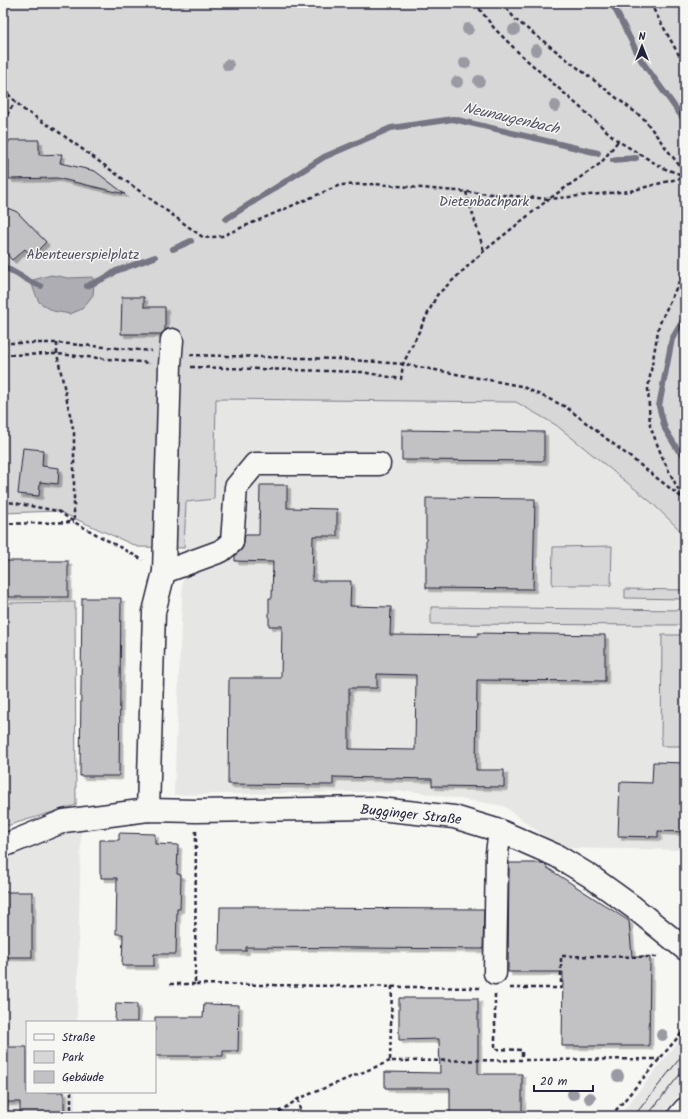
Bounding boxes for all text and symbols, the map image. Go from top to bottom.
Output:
north arrow [622,26,662,66]
text: N [639,28,646,46]
water label: Neunaugenbach [461,96,563,142]
park label: Dietenbachpark [439,191,529,213]
park label: Abenteuerspielplatz [27,244,140,266]
street label: Bugginger Straße [359,799,463,831]
legend [26,1021,156,1093]
text: Straße [62,1028,96,1047]
text: Park [62,1048,84,1067]
scale bar [534,1067,593,1093]
text: Gebäude [62,1068,104,1087]
text: 20 m [540,1072,568,1091]

